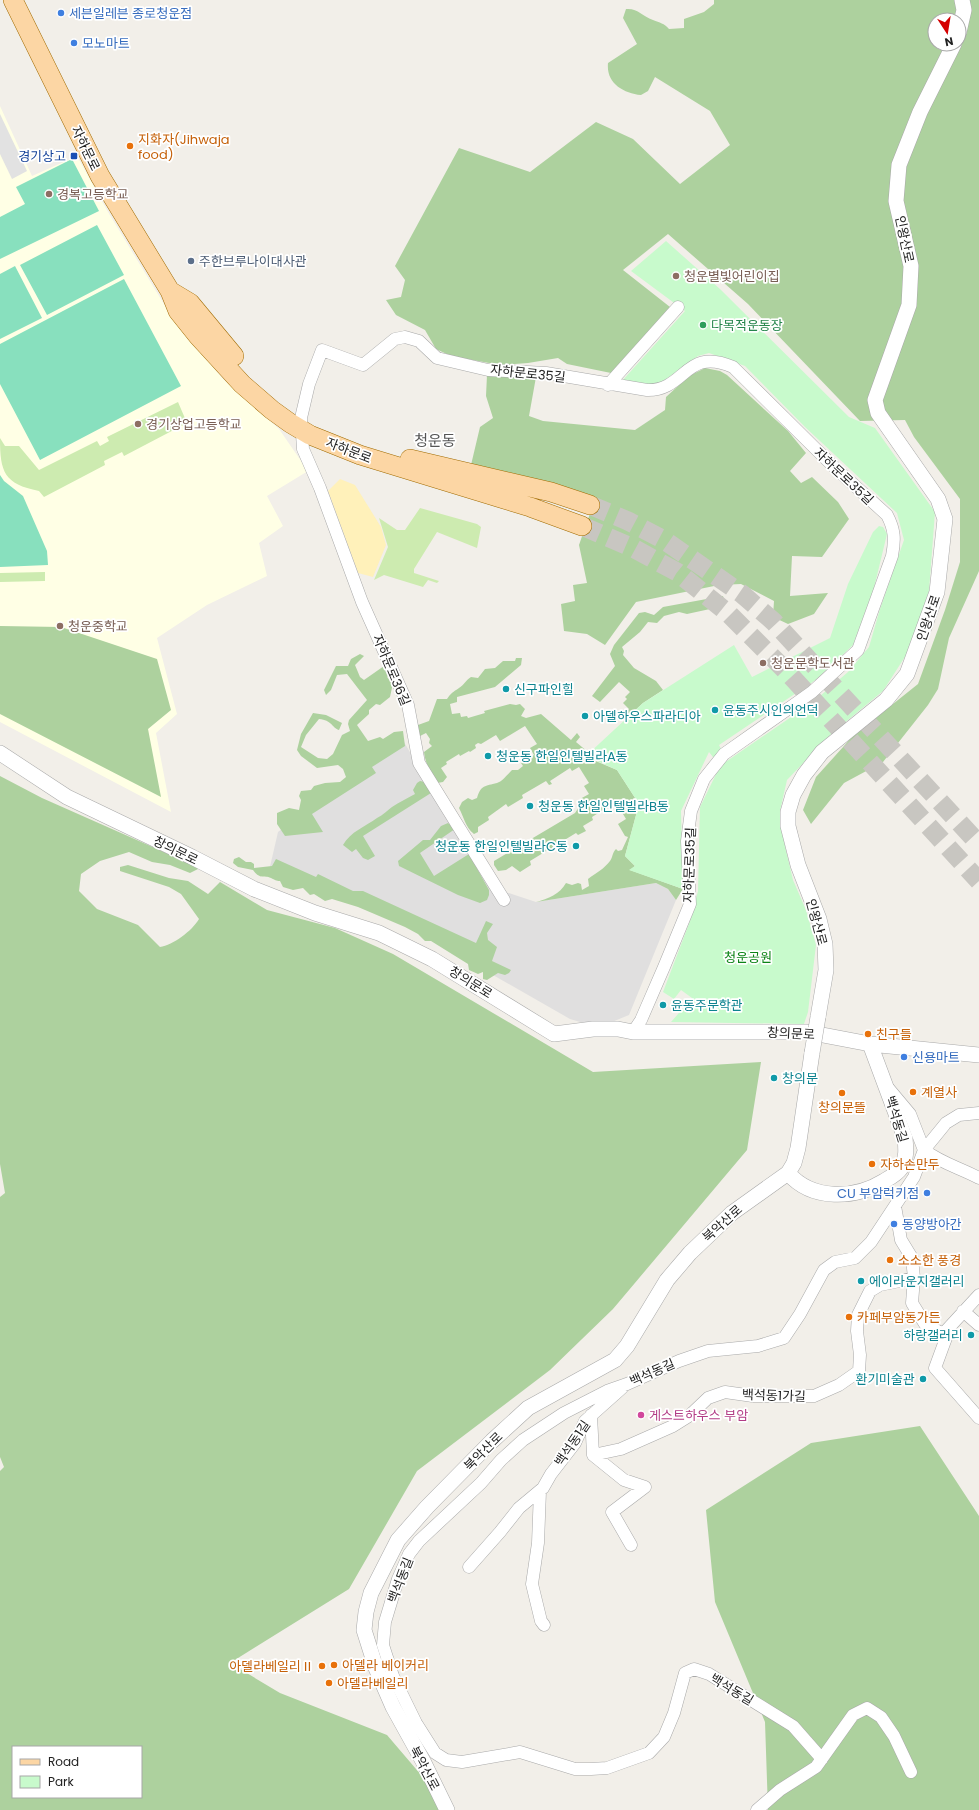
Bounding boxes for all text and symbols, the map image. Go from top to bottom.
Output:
place label: 세븐일레븐 종로청운점 [69,4,192,23]
marker: 세븐일레븐 종로청운점 [56,8,66,18]
north arrow [927,12,967,52]
text: N [943,33,955,50]
place label: 모노마트 [82,34,130,53]
marker: 모노마트 [69,38,79,48]
street label: 자하문로 [67,123,105,174]
place label: 지화자(Jihwaja food) [138,130,230,164]
marker: 지화자(Jihwaja food) [125,141,135,151]
place label: 경기상고 [18,147,66,166]
marker: 경기상고 [69,151,79,161]
place label: 경복고등학교 [57,185,129,204]
marker: 경복고등학교 [44,189,54,199]
street label: 인왕산로 [890,214,919,265]
place label: 주한브루나이대사관 [199,252,307,271]
marker: 주한브루나이대사관 [186,256,196,266]
place label: 청운별빛어린이집 [684,267,780,286]
marker: 청운별빛어린이집 [671,271,681,281]
place label: 다목적운동장 [711,316,783,335]
marker: 다목적운동장 [698,320,708,330]
street label: 자하문로35길 [489,360,567,387]
place label: 경기상업고등학교 [146,415,242,434]
marker: 경기상업고등학교 [133,419,143,429]
district label: 청운동 [414,430,456,451]
street label: 자하문로 [323,433,375,468]
street label: 자하문로35길 [810,444,878,509]
street label: 인왕산로 [912,592,945,644]
place label: 청운중학교 [68,617,128,636]
marker: 청운중학교 [55,621,65,631]
street label: 자하문로36길 [368,632,415,709]
place label: 청운문학도서관 [771,654,855,673]
marker: 청운문학도서관 [758,658,768,668]
place label: 신구파인힐 [514,680,574,699]
marker: 신구파인힐 [501,684,511,694]
place label: 윤동주시인의언덕 [723,701,819,720]
marker: 윤동주시인의언덕 [710,705,720,715]
place label: 아델하우스파라디아 [593,707,701,726]
marker: 아델하우스파라디아 [580,711,590,721]
place label: 청운동 한일인텔빌라A동 [496,747,628,766]
marker: 청운동 한일인텔빌라A동 [483,751,493,761]
place label: 청운동 한일인텔빌라B동 [538,797,669,816]
marker: 청운동 한일인텔빌라B동 [525,801,535,811]
street label: 자하문로35길 [679,827,700,903]
street label: 창의문로 [150,831,201,869]
place label: 청운동 한일인텔빌라C동 [435,837,568,856]
marker: 청운동 한일인텔빌라C동 [571,841,581,851]
street label: 인왕산로 [801,897,832,948]
park label: 청운공원 [724,948,772,967]
street label: 창의문로 [445,962,496,1003]
place label: 윤동주문학관 [671,996,743,1015]
marker: 윤동주문학관 [658,1000,668,1010]
street label: 창의문로 [767,1023,815,1044]
place label: 친구들 [876,1025,912,1044]
marker: 친구들 [863,1029,873,1039]
place label: 신용마트 [912,1048,960,1067]
marker: 신용마트 [899,1052,909,1062]
place label: 창의문 [782,1069,818,1088]
marker: 창의문 [769,1073,779,1083]
place label: 계열사 [921,1083,957,1102]
marker: 계열사 [908,1087,918,1097]
marker: 창의문뜰 [837,1088,847,1098]
street label: 백석동길 [880,1093,913,1145]
place label: 창의문뜰 [818,1098,866,1117]
place label: 자하손만두 [880,1155,940,1174]
marker: 자하손만두 [867,1159,877,1169]
place label: CU 부암럭키점 [837,1184,919,1203]
marker: CU 부암럭키점 [922,1188,932,1198]
street label: 북악산로 [698,1200,746,1246]
place label: 동양방아간 [902,1215,962,1234]
marker: 동양방아간 [889,1219,899,1229]
place label: 소소한 풍경 [898,1251,961,1270]
marker: 소소한 풍경 [885,1255,895,1265]
place label: 에이라운지갤러리 [869,1272,965,1291]
marker: 에이라운지갤러리 [856,1276,866,1286]
place label: 카페부암동가든 [857,1308,941,1327]
marker: 카페부암동가든 [844,1312,854,1322]
place label: 하랑갤러리 [903,1326,963,1345]
marker: 하랑갤러리 [966,1330,976,1340]
street label: 백석동길 [626,1354,678,1391]
place label: 환기미술관 [855,1370,915,1389]
marker: 환기미술관 [918,1374,928,1384]
street label: 백석동1가길 [742,1385,806,1406]
place label: 게스트하우스 부암 [649,1406,748,1425]
marker: 게스트하우스 부암 [636,1410,646,1420]
street label: 백석동1길 [550,1416,595,1470]
street label: 북악산로 [460,1428,507,1475]
street label: 백석동길 [383,1554,418,1606]
place label: 아델라 베이커리 [342,1656,429,1675]
place label: 아델라베일리Ⅱ [229,1657,314,1676]
marker: 아델라 베이커리 [329,1660,339,1670]
marker: 아델라베일리Ⅱ [317,1661,327,1671]
street label: 백석동길 [706,1669,757,1710]
place label: 아델라베일리 [337,1674,409,1693]
marker: 아델라베일리 [324,1678,334,1688]
street label: 북악산로 [405,1743,444,1794]
legend [12,1746,142,1798]
text: Road [48,1753,79,1770]
text: Park [48,1773,75,1790]

